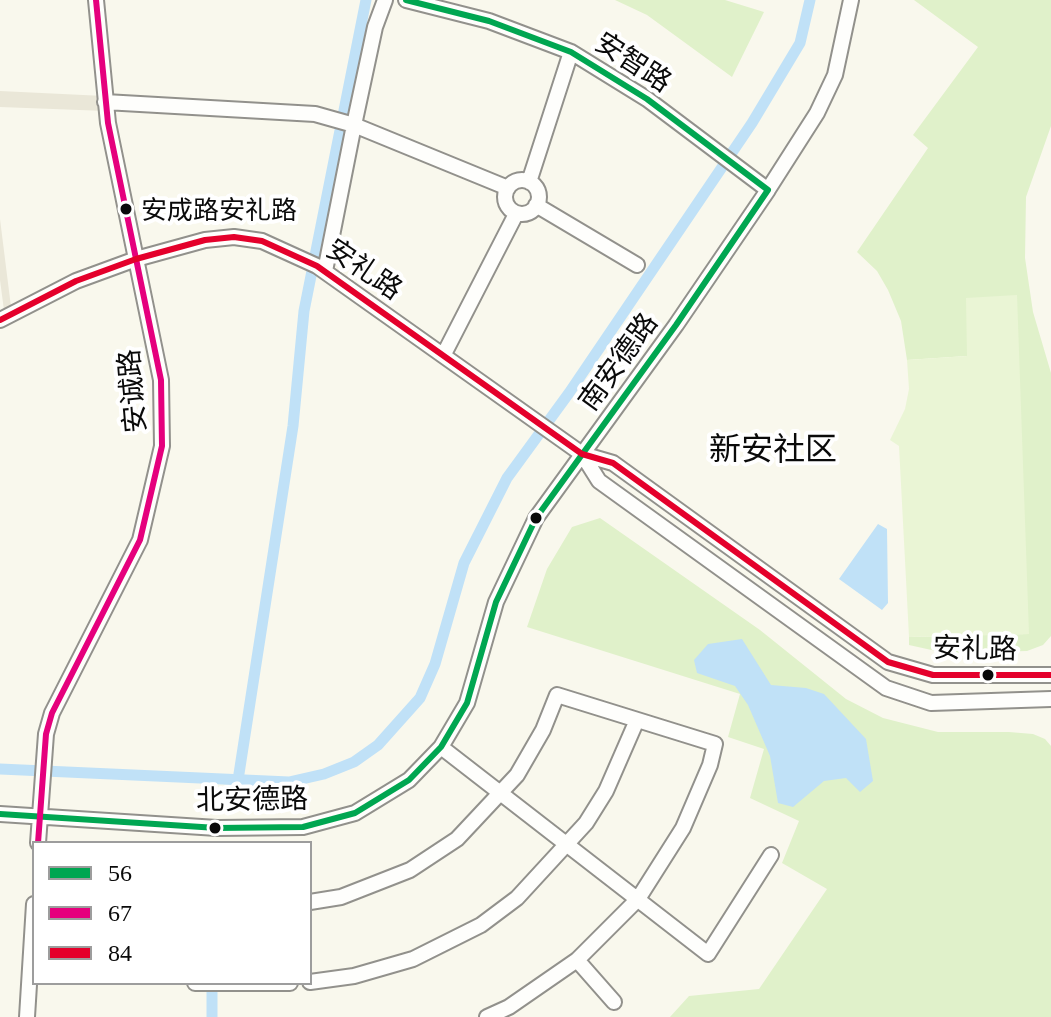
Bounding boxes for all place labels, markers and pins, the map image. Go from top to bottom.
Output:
place label: 安成路安礼路 [141,193,297,225]
marker: 安成路安礼路 [118,201,134,217]
unlabelled marker [528,510,544,526]
unlabelled marker [980,667,996,683]
unlabelled marker [207,820,223,836]

